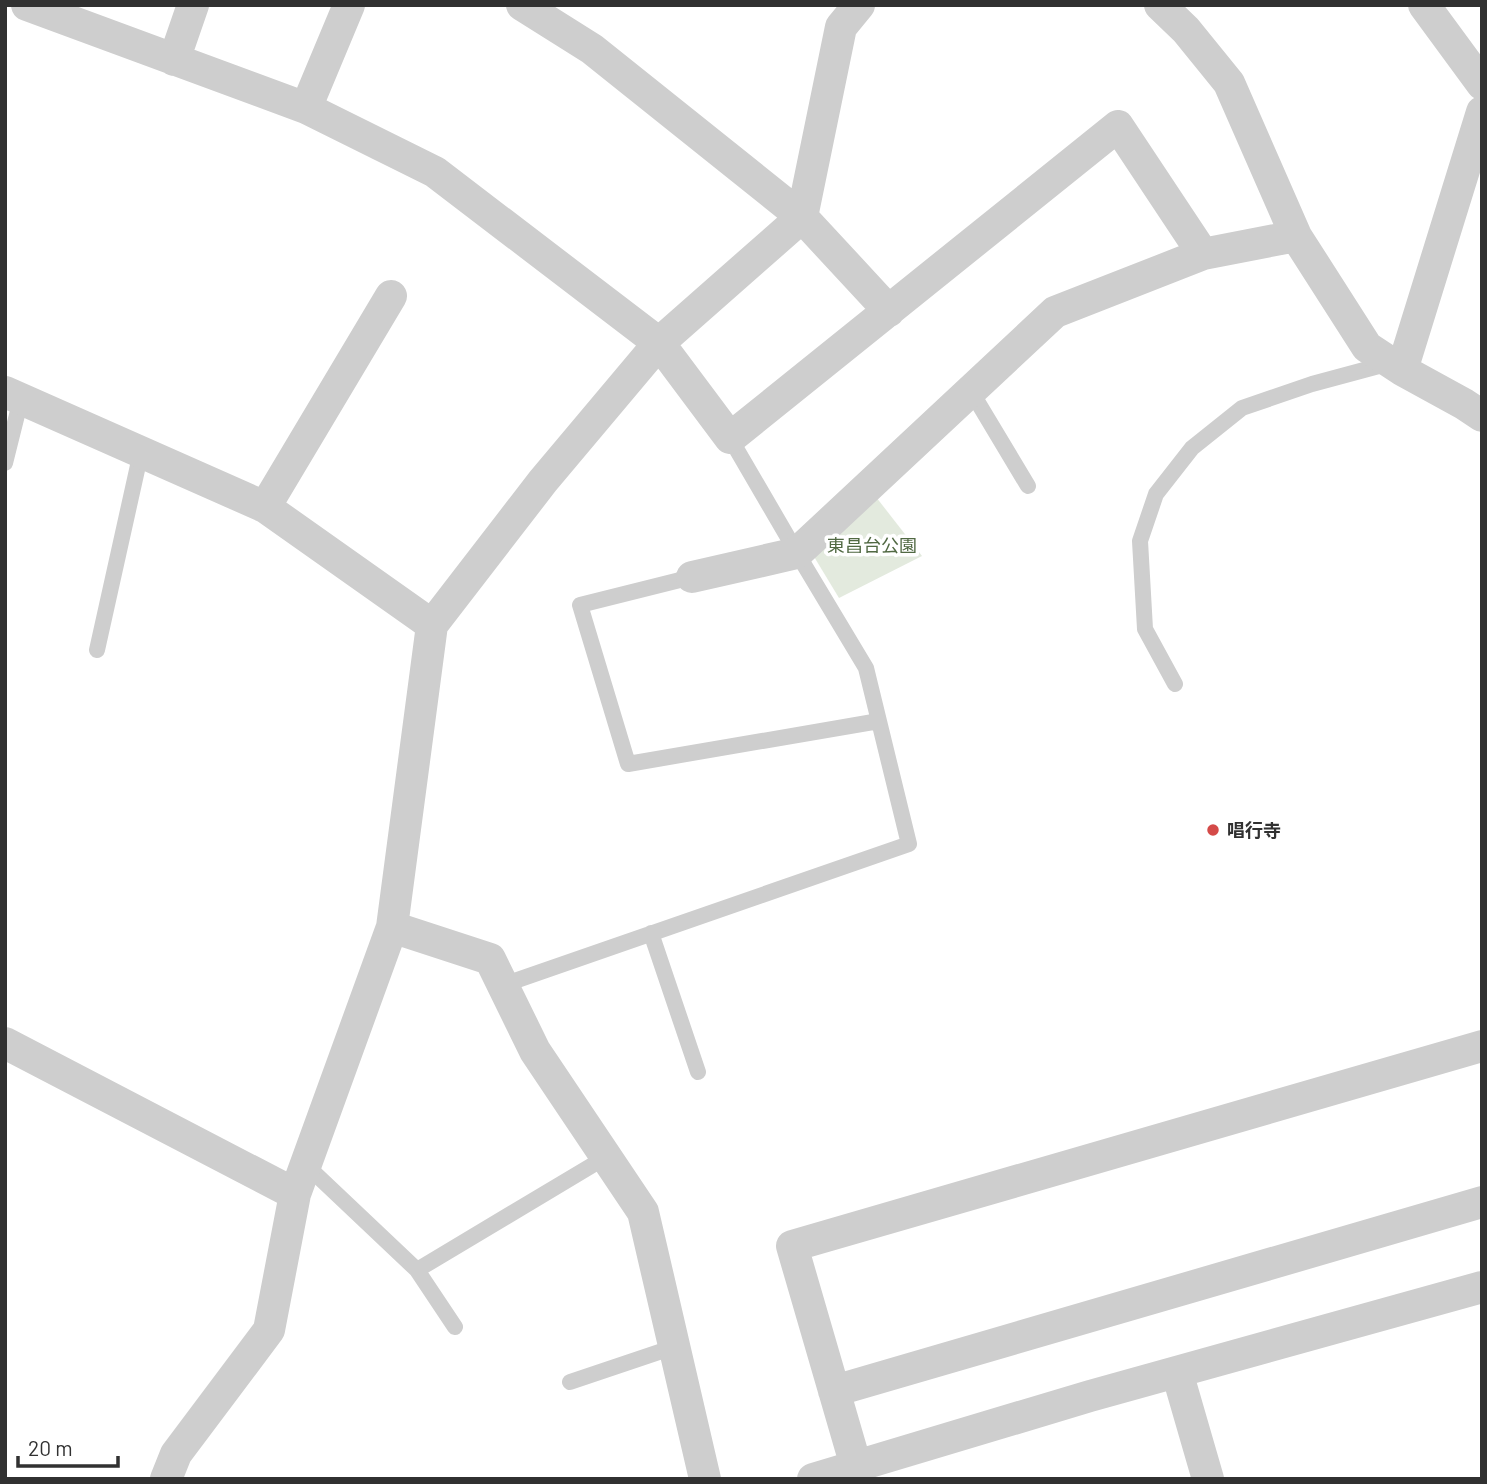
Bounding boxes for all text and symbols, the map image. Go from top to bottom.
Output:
park label: 東昌台公園 [827,534,917,556]
place label: 唱行寺 [1227,819,1281,841]
marker: 唱行寺 [1205,822,1221,838]
scale bar [18,1424,117,1468]
text: 20 m [28,1435,73,1460]

